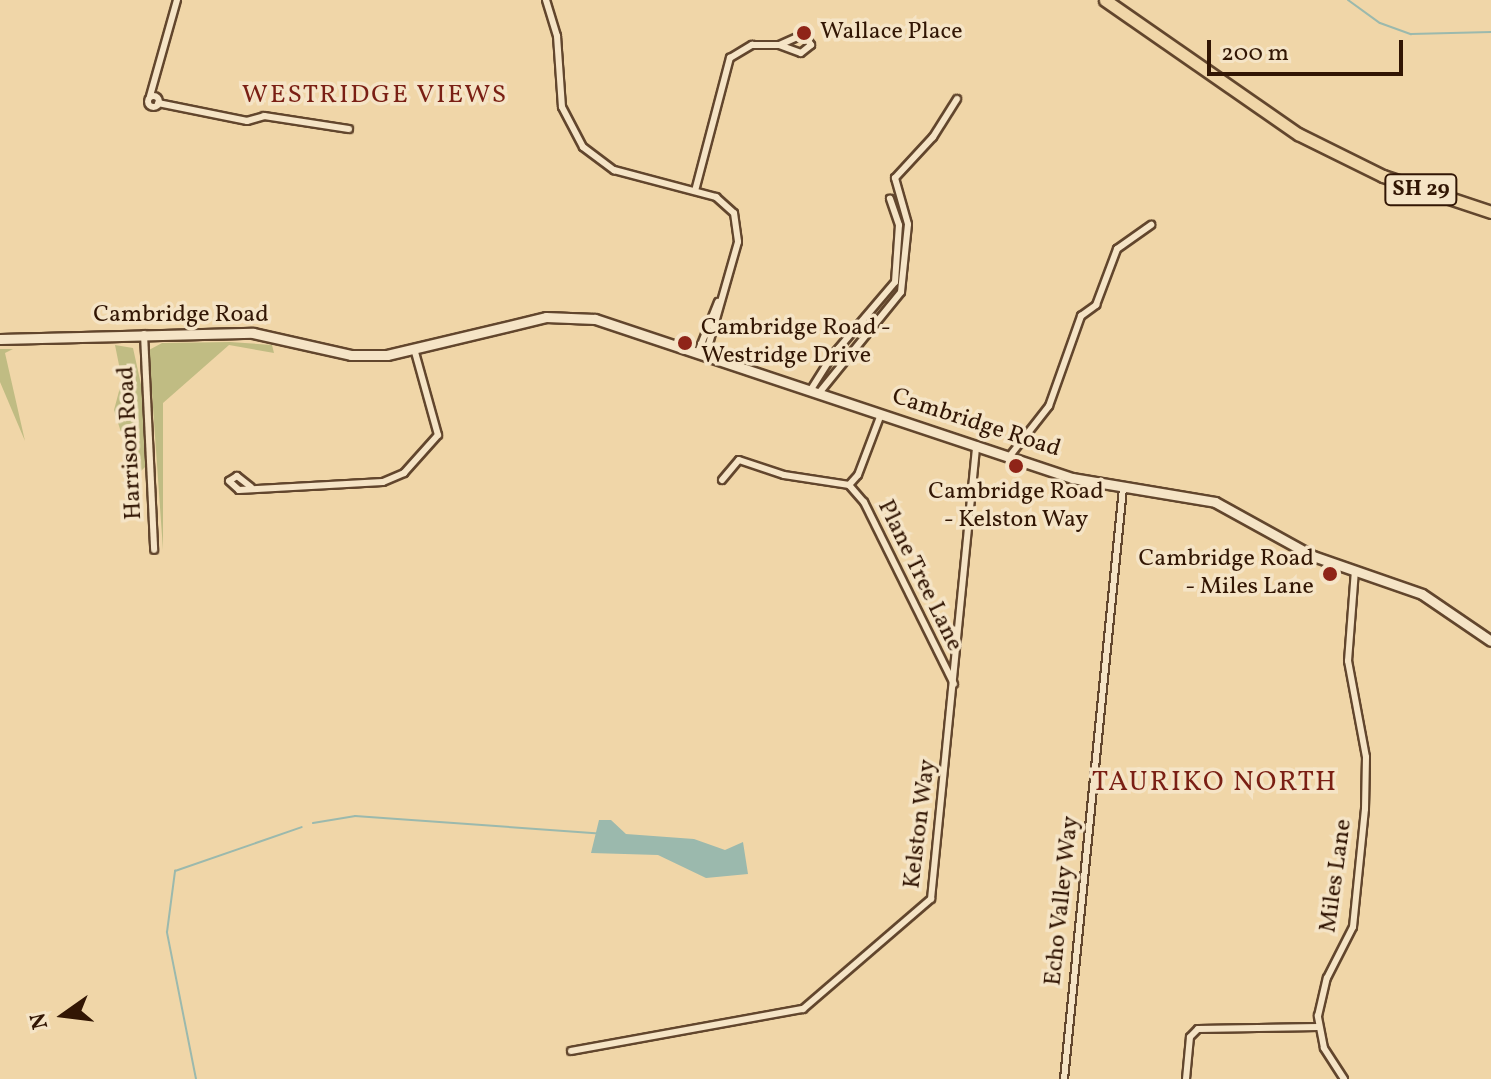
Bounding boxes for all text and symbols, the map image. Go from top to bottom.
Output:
place label: Wallace Place [820,19,963,47]
marker: Wallace Place [795,24,813,42]
scale bar [1211,24,1407,74]
text: 200 m [1221,37,1289,71]
district label: WESTRIDGE VIEWS [241,80,509,112]
road number: SH 29 [1383,172,1459,208]
street label: Cambridge Road [93,302,269,330]
place label: Cambridge Road - Westridge Drive [701,315,891,371]
marker: Cambridge Road - Westridge Drive [676,334,694,352]
street label: Harrison Road [113,365,149,521]
street label: Cambridge Road [888,383,1064,465]
marker: Cambridge Road - Kelston Way [1007,457,1025,475]
place label: Cambridge Road - Kelston Way [928,479,1104,535]
street label: Plane Tree Lane [870,495,968,657]
place label: Cambridge Road - Miles Lane [1139,546,1314,602]
marker: Cambridge Road - Miles Lane [1321,565,1339,583]
street label: Kelston Way [899,757,943,891]
district label: TAURIKO NORTH [1092,766,1338,800]
street label: Echo Valley Way [1040,814,1086,988]
street label: Miles Lane [1315,817,1359,935]
north arrow [24,975,104,1055]
text: N [23,1009,57,1032]

